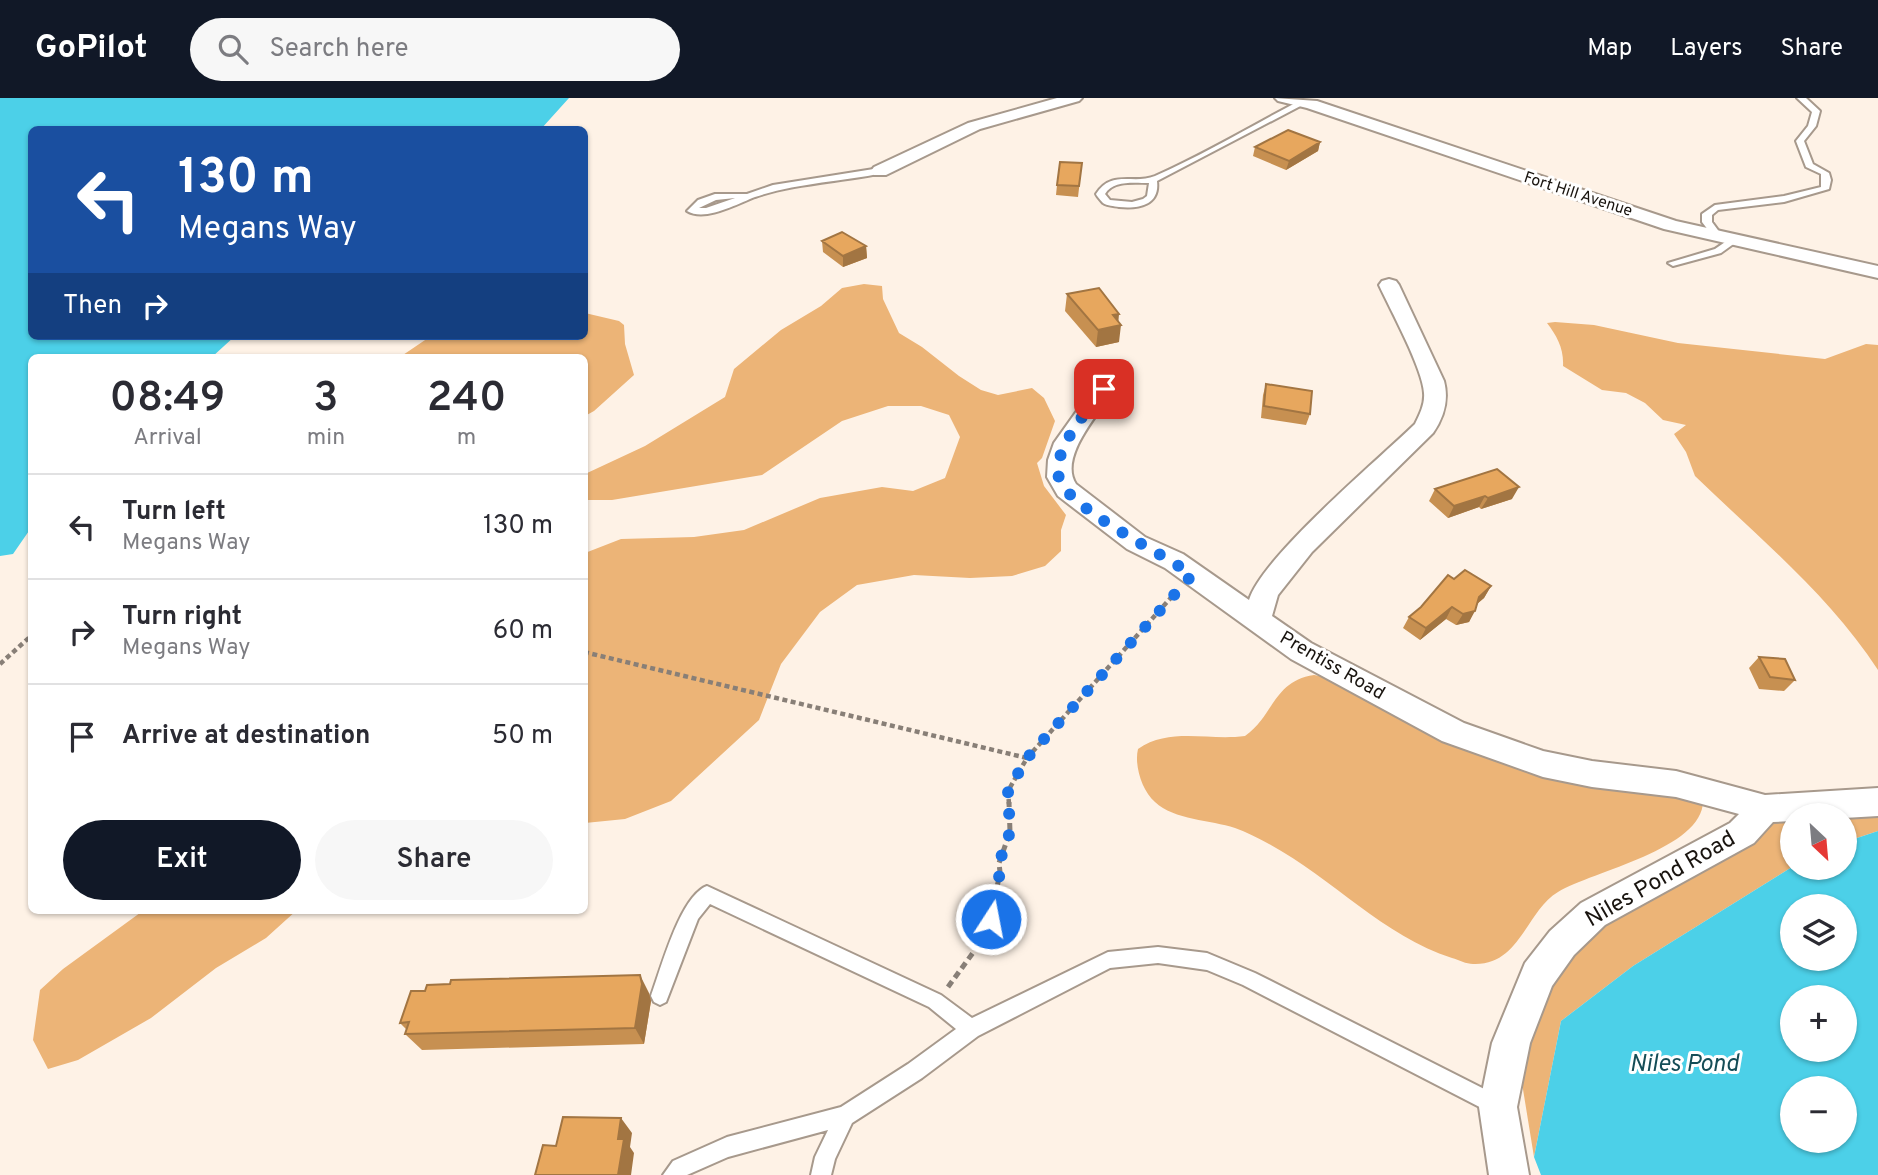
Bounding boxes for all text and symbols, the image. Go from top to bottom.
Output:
search box [190,18,680,81]
text: GoPilot [35,28,148,70]
icon: search [214,30,252,68]
text: Search here [270,33,408,66]
text: Map [1587,34,1632,64]
text: Layers [1670,34,1742,64]
text: Share [1780,34,1843,64]
text: 130 m [178,149,314,211]
icon: left [63,154,154,245]
street label: Fort Hill Avenue [1521,168,1635,222]
text: Megans Way [178,210,357,250]
icon: right [136,287,174,325]
text: Then [63,290,122,323]
pin [1074,359,1134,419]
icon: arrive [1085,370,1123,408]
text: 08:49 [110,373,225,426]
text: 3 [313,373,339,426]
text: 240 [427,373,506,426]
text: Arrival [133,424,202,453]
text: min [307,424,345,453]
text: m [457,424,476,453]
text: Turn left [122,496,226,529]
icon: left [63,508,101,546]
text: 130 m [483,510,553,543]
text: Megans Way [122,529,250,558]
text: Turn right [122,601,242,634]
icon: right [63,613,101,651]
text: 60 m [493,615,553,648]
street label: Prentiss Road [1275,626,1389,706]
text: Megans Way [122,634,250,663]
icon: arrive [63,718,101,756]
text: Arrive at destination [122,720,370,753]
text: 50 m [492,720,553,753]
north arrow [1780,803,1857,880]
map controls [1780,803,1857,1153]
button: Exit [63,820,301,900]
button: Share [315,820,553,900]
street label: Niles Pond Road [1581,825,1741,935]
position arrow [954,882,1028,956]
button: layers [1780,894,1857,971]
button: + [1780,985,1857,1062]
water label: Niles Pond [1629,1050,1741,1080]
button: − [1780,1076,1857,1153]

